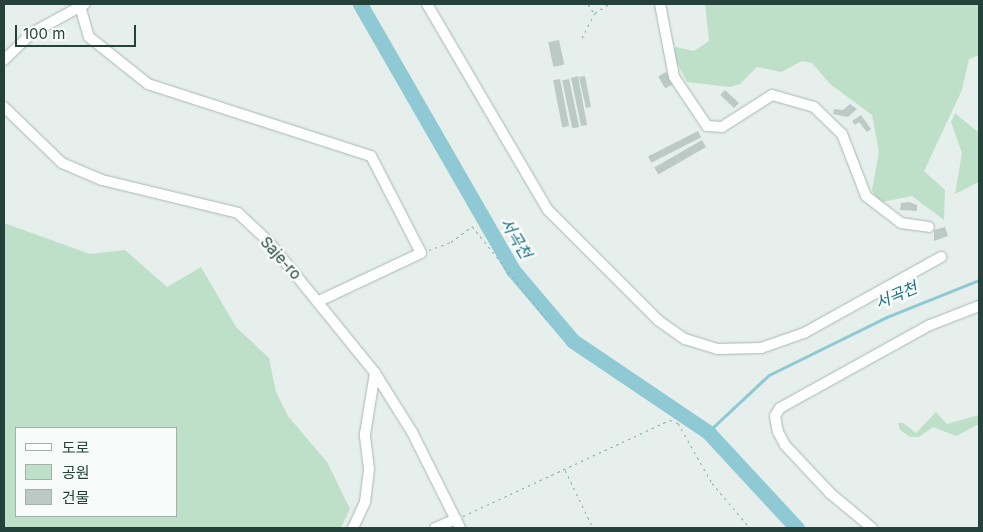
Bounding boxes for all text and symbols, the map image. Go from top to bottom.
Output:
scale bar [18,15,139,47]
text: 100 m [23,24,65,43]
water label: 서곡천 [496,214,536,262]
street label: Saje-ro [257,233,305,283]
water label: 서곡천 [872,278,920,312]
legend [15,427,178,517]
text: 도로 [62,438,90,457]
text: 공원 [62,463,90,482]
text: 건물 [62,488,90,507]

